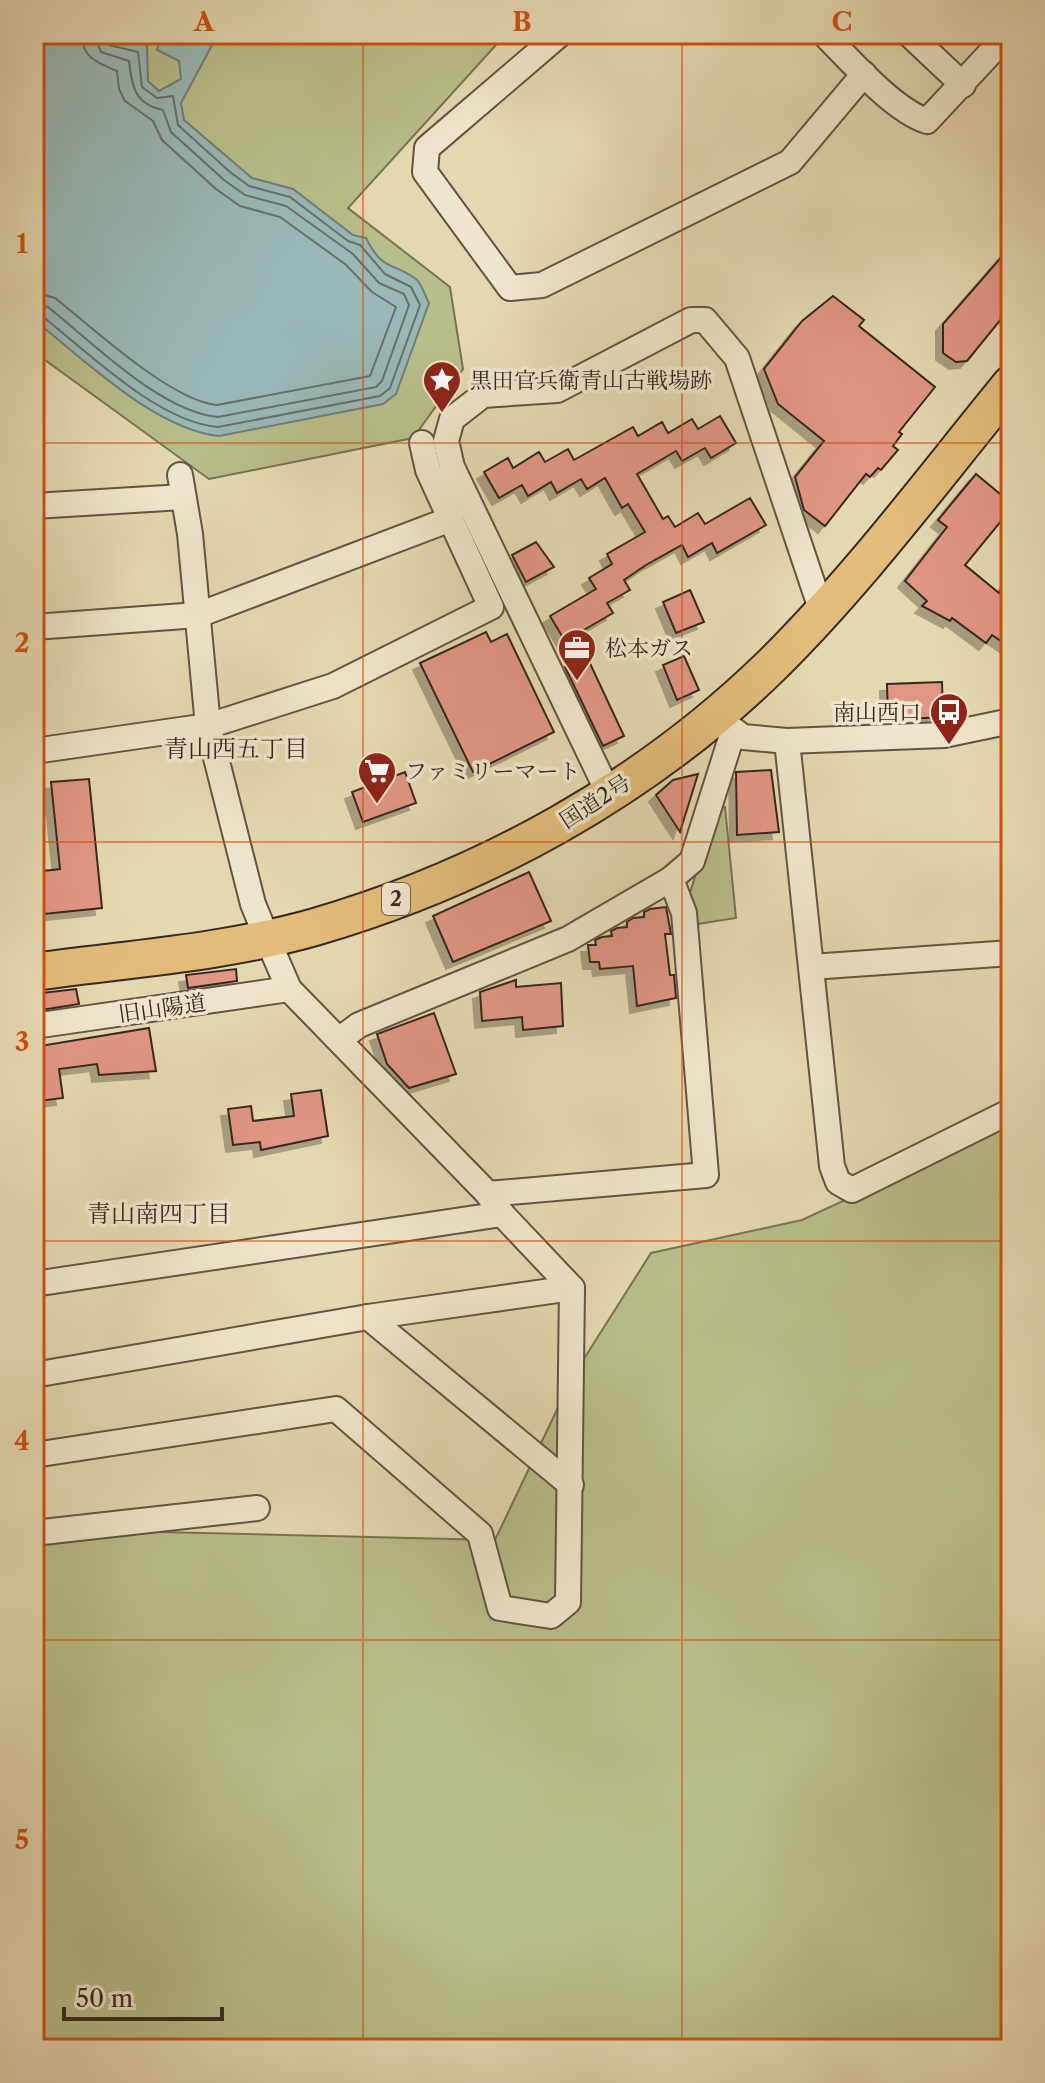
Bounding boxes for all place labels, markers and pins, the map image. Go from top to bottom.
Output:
place icon: 黒田官兵衛青山古戦場跡 [421,359,463,414]
place label: 黒田官兵衛青山古戦場跡 [470,367,712,394]
office icon: 松本ガス [556,627,598,682]
place label: 松本ガス [605,635,693,662]
bus stop icon: 南山西口 [928,691,970,746]
place label: 南山西口 [833,699,921,726]
supermarket icon: ファミリーマート [356,750,398,805]
place label: ファミリーマート [405,758,581,785]

